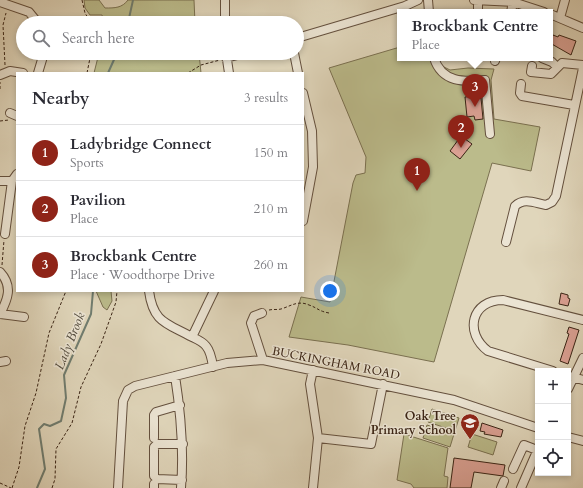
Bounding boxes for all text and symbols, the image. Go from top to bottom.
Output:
popup [397,9,553,61]
search box [16,16,304,60]
text: Brockbank Centre [412,16,538,36]
icon: search [30,27,52,49]
text: Search here [62,28,135,48]
text: Place [412,36,440,54]
pin: 3 [462,74,488,107]
text: Nearby [32,87,89,110]
text: 3 results [244,89,288,107]
pin: 2 [448,115,474,148]
text: Ladybridge Connect [70,134,211,154]
text: 1 [42,144,48,162]
text: 150 m [254,144,288,162]
text: Sports [70,154,104,172]
pin: 1 [404,158,430,191]
text: Pavilion [70,190,126,210]
text: 2 [42,200,48,218]
text: 210 m [254,200,288,218]
text: Place [70,210,98,228]
text: Brockbank Centre [70,246,197,266]
text: 3 [42,256,48,274]
text: 260 m [254,256,288,274]
text: Place · Woodthorpe Drive [70,266,215,284]
your location [320,281,340,301]
water label: Lady Brook [50,309,90,372]
street label: BUCKINGHAM ROAD [271,343,402,383]
map controls [535,368,571,476]
button: + [535,368,571,404]
button: − [535,404,571,440]
place label: Oak Tree Primary School [371,408,457,438]
school or university icon: Oak Tree Primary School [459,412,481,440]
button: locate [535,440,571,476]

